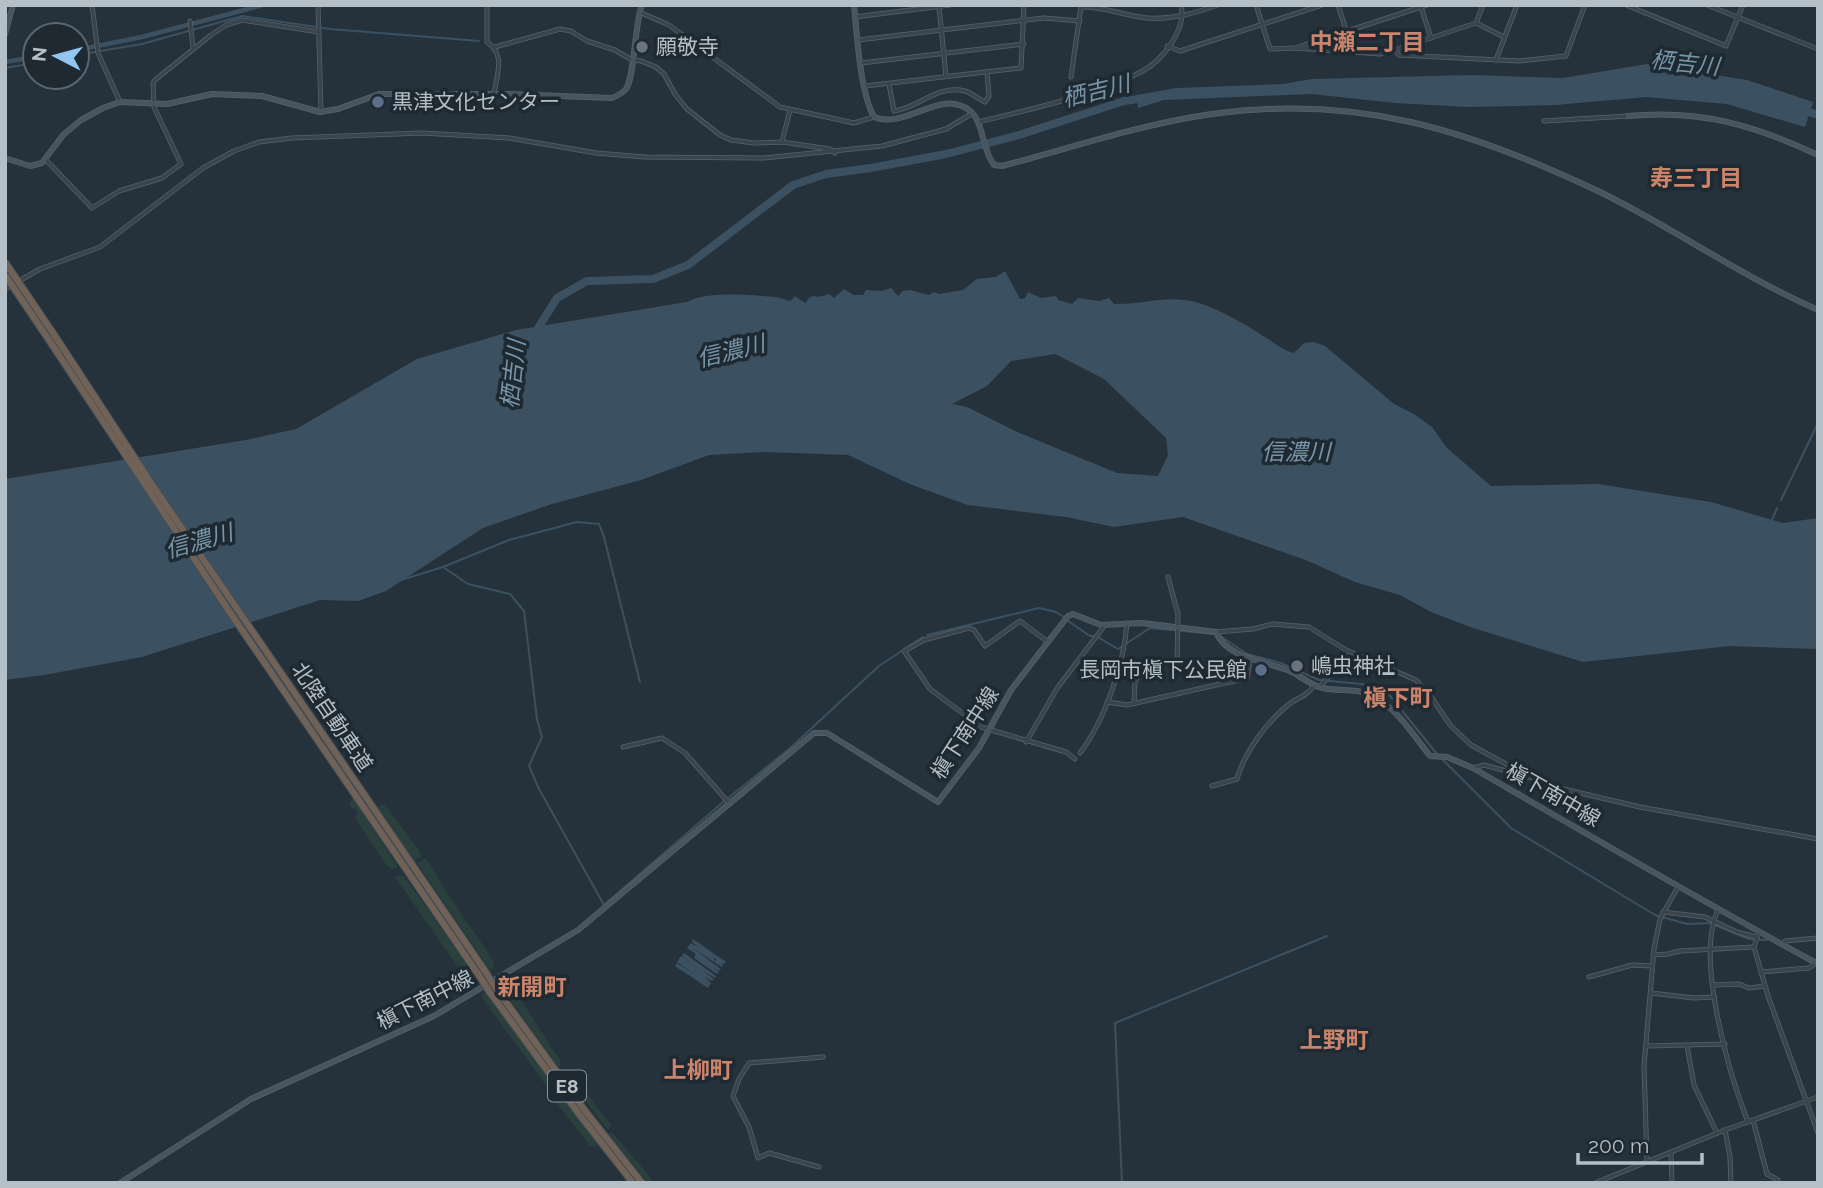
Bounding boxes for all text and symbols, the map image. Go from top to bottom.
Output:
north arrow [21,21,91,91]
district label: 中瀬二丁目 [1310,28,1425,55]
place label: 願敬寺 [656,34,719,59]
marker: 願敬寺 [634,39,650,55]
water label: 栖吉川 [1649,45,1724,80]
text: N [27,46,51,63]
water label: 栖吉川 [1059,68,1136,112]
place label: 黒津文化センター [392,89,560,114]
marker: 黒津文化センター [370,94,386,110]
district label: 寿三丁目 [1650,164,1742,191]
water label: 信濃川 [694,328,771,372]
water label: 栖吉川 [495,335,530,410]
water label: 信濃川 [1262,438,1334,465]
water label: 信濃川 [162,517,239,563]
place label: 嶋虫神社 [1311,653,1395,678]
place label: 長岡市槇下公民館 [1079,657,1247,682]
street label: 北陸自動車道 [287,658,378,776]
marker: 嶋虫神社 [1289,658,1305,674]
marker: 長岡市槇下公民館 [1253,662,1269,678]
street label: 槇下南中線 [926,682,1004,784]
district label: 槇下町 [1364,684,1433,711]
street label: 槇下南中線 [1502,757,1605,832]
street label: 槇下南中線 [372,965,477,1035]
district label: 新開町 [498,973,567,1000]
district label: 上野町 [1300,1026,1369,1053]
district label: 上柳町 [664,1056,733,1083]
road number: E8 [548,1070,586,1102]
scale bar [1578,1122,1702,1166]
text: 200 m [1588,1133,1649,1158]

